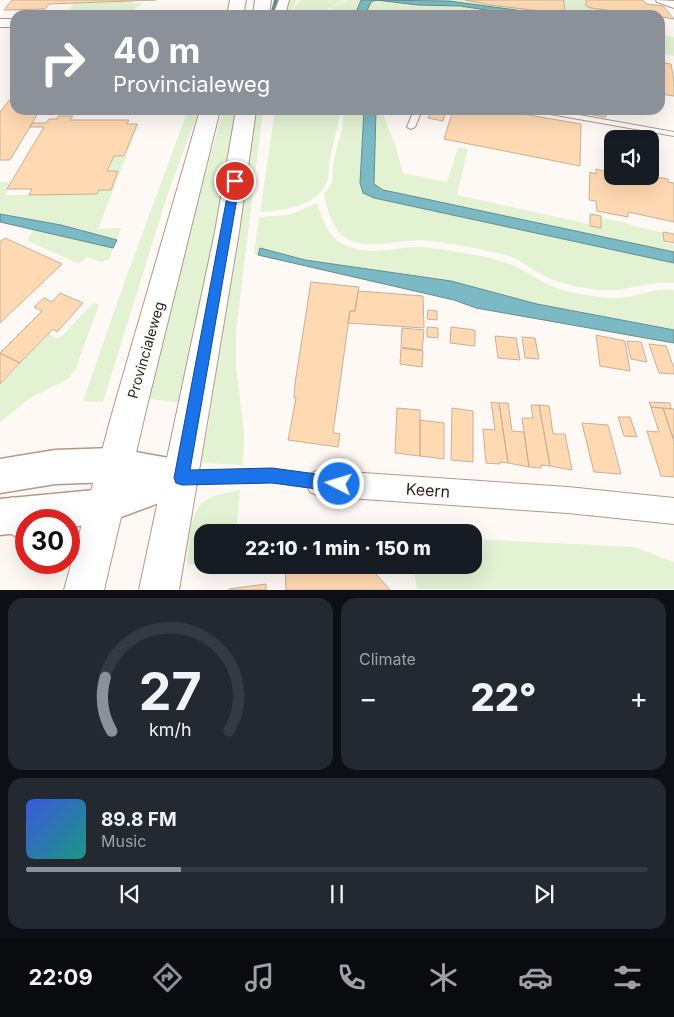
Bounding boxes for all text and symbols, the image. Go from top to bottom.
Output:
text: 40 m [113,29,201,71]
icon: right [30,30,95,95]
text: Provincialeweg [113,71,270,97]
map controls [604,130,659,185]
button: sound [604,130,659,185]
pin [214,160,256,202]
icon: arrive [221,167,249,195]
street label: Provincialeweg [124,299,167,400]
position arrow [312,457,364,509]
street label: Keern [405,478,451,502]
speed limit sign: 30 [15,509,80,574]
text: 22:10 · 1 min · 150 m [245,537,431,560]
text: Climate [359,649,416,669]
text: 27 [139,660,202,723]
text: 22° [471,674,536,720]
text: − [359,681,378,715]
text: + [629,681,648,715]
text: km/h [149,719,192,740]
text: 89.8 FM [101,808,177,831]
text: Music [101,831,146,851]
icon: previous [116,880,144,908]
icon: pause [323,880,351,908]
icon: next [530,880,558,908]
icon: directions [150,960,185,995]
icon: music [242,960,277,995]
icon: phone [334,960,369,995]
icon: climate [426,960,461,995]
icon: car [518,960,553,995]
icon: filters [610,960,645,995]
text: 22:09 [29,964,93,990]

